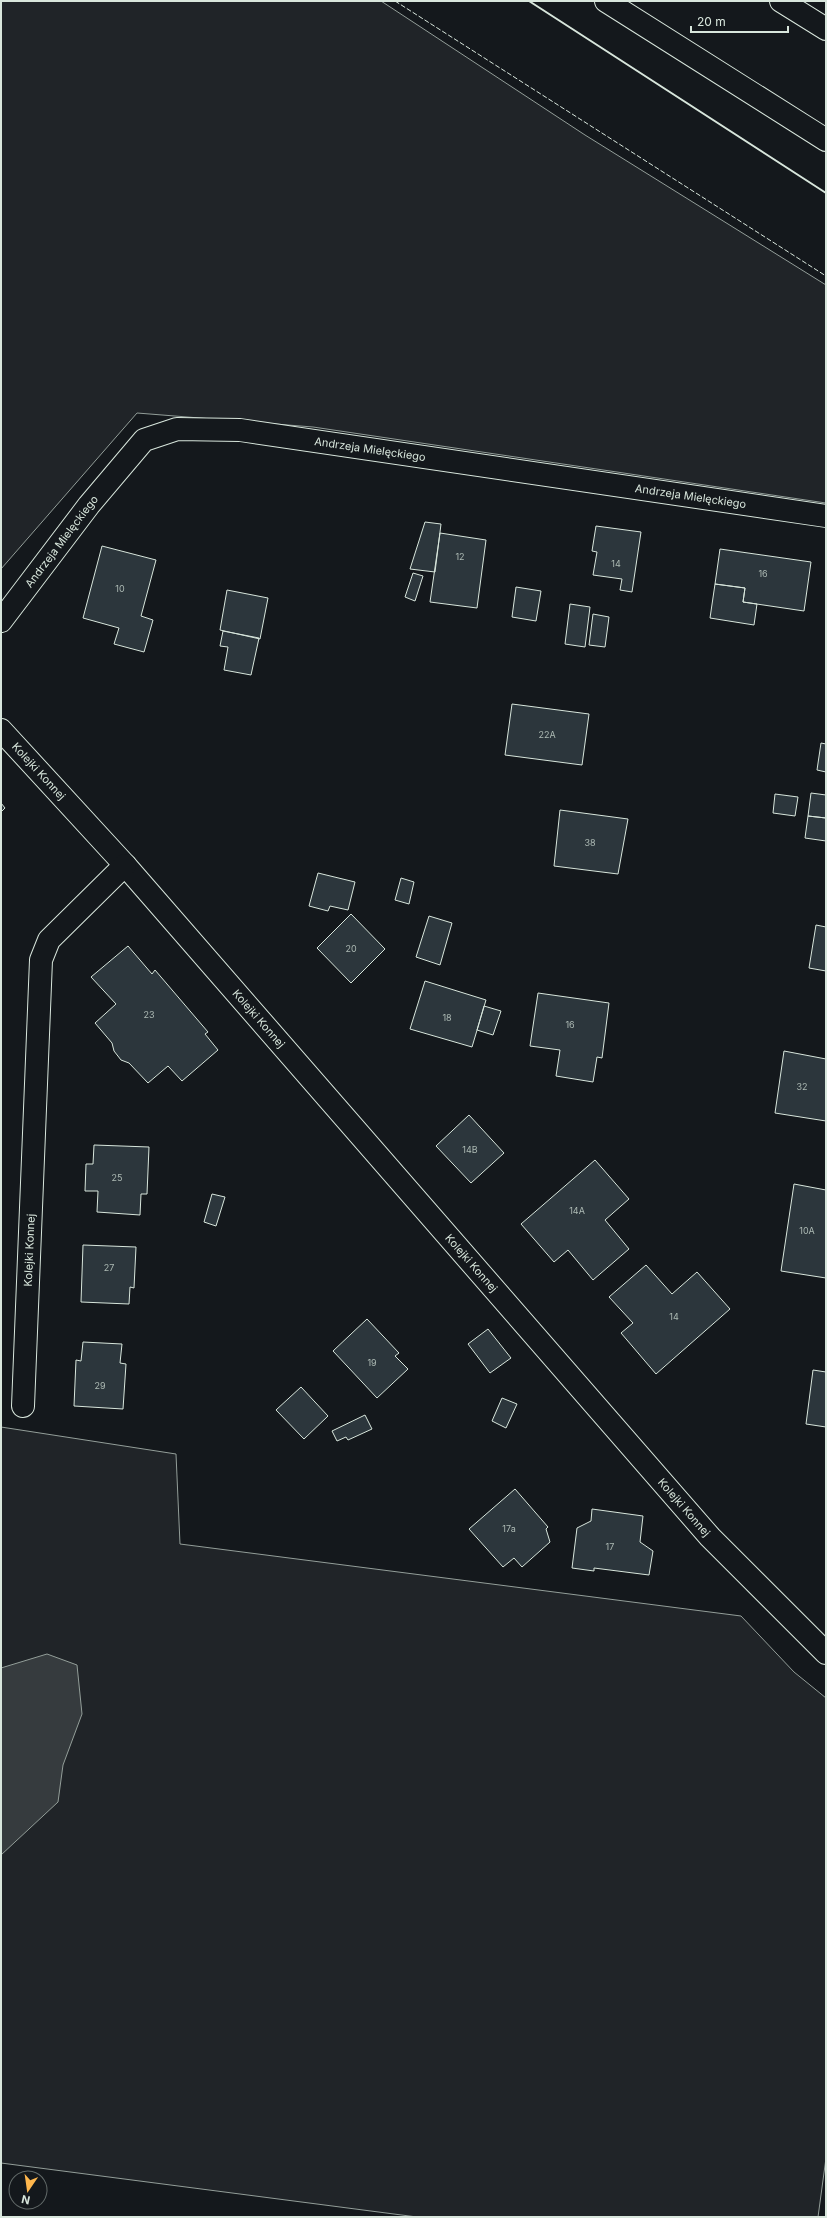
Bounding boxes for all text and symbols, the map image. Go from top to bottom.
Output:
scale bar [691,8,788,34]
text: 20 m [697,14,726,29]
street label: Andrzeja Mielęckiego [314,434,427,464]
street label: Andrzeja Mielęckiego [634,481,748,511]
street label: Andrzeja Mielęckiego [22,492,101,590]
house number: 12 [455,551,465,562]
house number: 14 [611,558,621,569]
house number: 16 [758,568,768,579]
house number: 10 [115,583,125,594]
house number: 22A [538,729,556,740]
street label: Kolejki Konnej [9,740,69,803]
house number: 38 [584,837,596,848]
house number: 20 [345,943,357,954]
street label: Kolejki Konnej [230,987,288,1051]
house number: 23 [143,1009,155,1020]
house number: 18 [442,1012,452,1023]
house number: 16 [565,1019,575,1030]
house number: 32 [796,1081,808,1092]
house number: 14B [462,1144,478,1155]
house number: 25 [112,1172,122,1183]
house number: 14A [569,1205,585,1216]
street label: Kolejki Konnej [21,1213,38,1287]
house number: 10A [799,1225,815,1236]
street label: Kolejki Konnej [442,1231,501,1295]
house number: 27 [104,1262,114,1273]
house number: 14 [669,1311,679,1322]
house number: 19 [367,1357,377,1368]
house number: 29 [94,1380,106,1391]
street label: Kolejki Konnej [655,1475,713,1539]
house number: 17a [502,1523,516,1534]
house number: 17 [606,1541,614,1552]
north arrow [8,2170,48,2210]
text: N [20,2192,31,2208]

